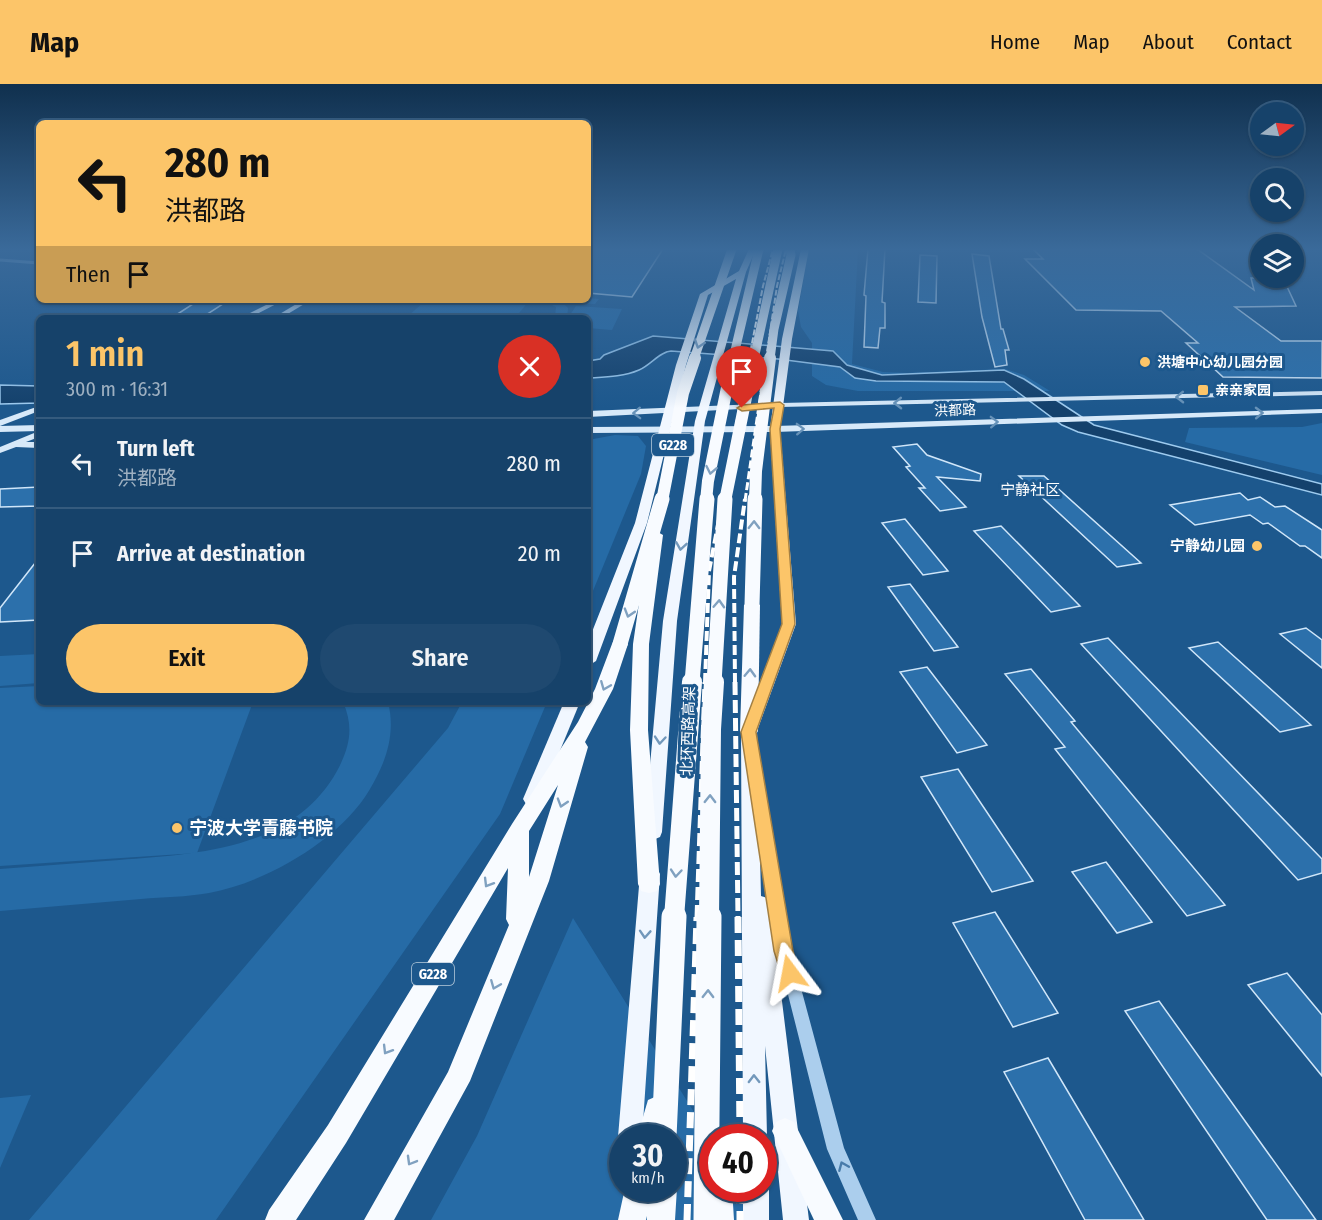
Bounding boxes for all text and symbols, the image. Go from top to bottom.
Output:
text: Map [30,26,79,59]
text: Home [990,29,1040,55]
text: Map [1073,29,1110,55]
text: About [1143,29,1194,55]
text: Contact [1227,29,1292,55]
north arrow [1250,102,1304,156]
map controls [1250,102,1304,288]
text: 280 m [165,138,270,188]
icon: left [66,144,144,222]
button: search [1250,168,1304,222]
text: 洪都路 [165,195,246,227]
button: layers [1250,234,1304,288]
icon: arrive [122,258,155,291]
text: Then [66,261,110,288]
text: 1 min [66,332,144,376]
button: close [498,335,561,398]
one-way arrow [694,338,706,349]
pin [716,346,767,408]
place label: 洪塘中心幼儿园分园 [1157,354,1283,371]
icon: arrive [725,355,758,388]
marker: 洪塘中心幼儿园分园 [1138,355,1152,369]
text: 300 m · 16:31 [66,377,168,401]
place label: 亲亲家园 [1215,382,1271,399]
marker: 亲亲家园 [1196,383,1210,397]
one-way arrow [1175,390,1184,403]
one-way arrow [894,396,903,409]
street label: 洪都路 [934,401,976,420]
one-way arrow [633,406,642,419]
one-way arrow [1255,406,1264,419]
one-way arrow [990,415,999,428]
one-way arrow [795,422,804,435]
road number: G228 [652,434,694,456]
text: Turn left [117,435,195,462]
icon: left [66,447,99,480]
text: 280 m [507,450,561,477]
one-way arrow [705,465,718,475]
text: 洪都路 [117,466,177,490]
district label: 宁静社区 [1000,481,1060,499]
one-way arrow [748,521,761,530]
icon: arrive [66,537,99,570]
place label: 宁静幼儿园 [1170,537,1245,555]
marker: 宁静幼儿园 [1250,539,1264,553]
text: Arrive at destination [117,540,305,567]
text: 20 m [518,540,561,567]
one-way arrow [676,541,688,551]
one-way arrow [712,599,725,608]
one-way arrow [624,607,636,618]
button: Exit [66,624,308,693]
button: Share [320,624,561,693]
one-way arrow [744,669,757,678]
one-way arrow [600,680,612,691]
street label: 北环西路高架 [677,686,699,776]
one-way arrow [654,735,667,744]
one-way arrow [704,794,717,803]
one-way arrow [557,797,569,807]
place label: 宁波大学青藤书院 [189,817,333,839]
marker: 宁波大学青藤书院 [170,821,184,835]
one-way arrow [670,869,683,878]
one-way arrow [483,877,495,887]
one-way arrow [639,930,652,939]
position arrow [758,941,822,1005]
road number: G228 [412,963,454,985]
one-way arrow [490,979,502,990]
one-way arrow [702,989,714,998]
one-way arrow [383,1044,394,1054]
one-way arrow [748,1074,760,1083]
speed limit sign: 40 [699,1124,777,1202]
text: 30 [633,1138,663,1174]
one-way arrow [407,1155,419,1165]
one-way arrow [839,1162,851,1173]
text: km/h [631,1169,665,1187]

